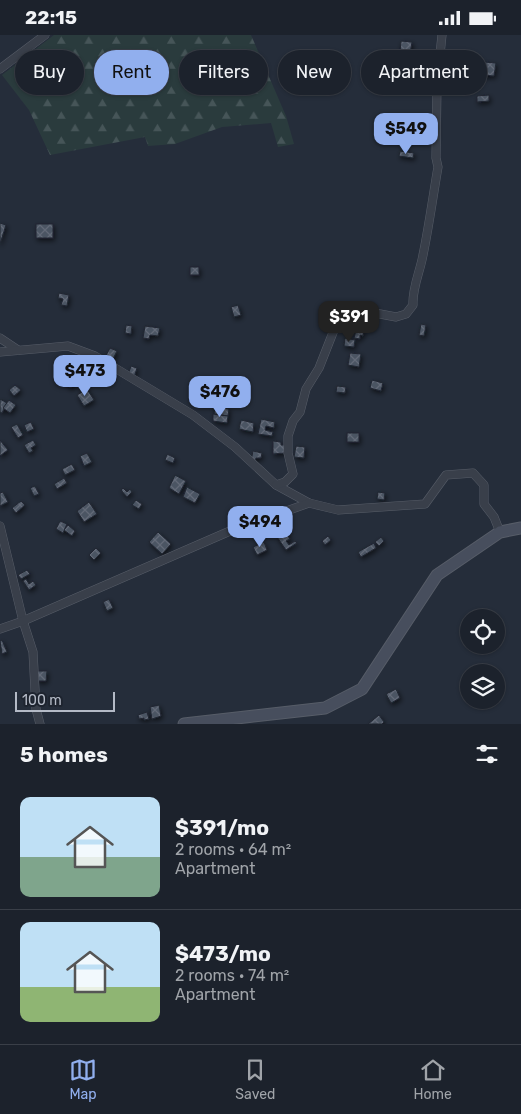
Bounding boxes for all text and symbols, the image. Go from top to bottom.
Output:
text: 22:15 [25,6,77,29]
chip: Buy [15,50,84,95]
chip: Rent [94,50,169,95]
chip: Filters [179,50,268,95]
chip: New [278,50,351,95]
chip: Apartment [361,50,487,95]
pin: $549 [376,113,436,155]
text: $549 [385,119,427,138]
pin: $391 [319,301,379,343]
text: $391 [329,307,369,326]
pin: $473 [55,355,115,397]
text: $473 [65,361,105,380]
pin: $476 [190,375,250,418]
text: $476 [200,382,240,401]
pin: $494 [230,505,290,548]
text: $494 [239,512,281,531]
map controls [460,609,505,709]
button: locate [460,609,505,654]
button: layers [460,664,505,709]
scale bar [15,689,115,712]
text: 100 m [22,692,62,709]
icon: filters [473,740,501,768]
text: 5 homes [20,742,108,767]
text: $391/mo [175,815,269,840]
icon: home [60,817,120,877]
text: 2 rooms · 64 m² [175,840,291,859]
text: Apartment [175,859,255,878]
text: $473/mo [175,941,271,966]
icon: home [60,942,120,1002]
text: 2 rooms · 74 m² [175,966,289,985]
text: Apartment [175,985,255,1004]
tab: Map [69,1056,97,1103]
tab: Saved [235,1056,275,1103]
tab: Home [414,1056,452,1103]

